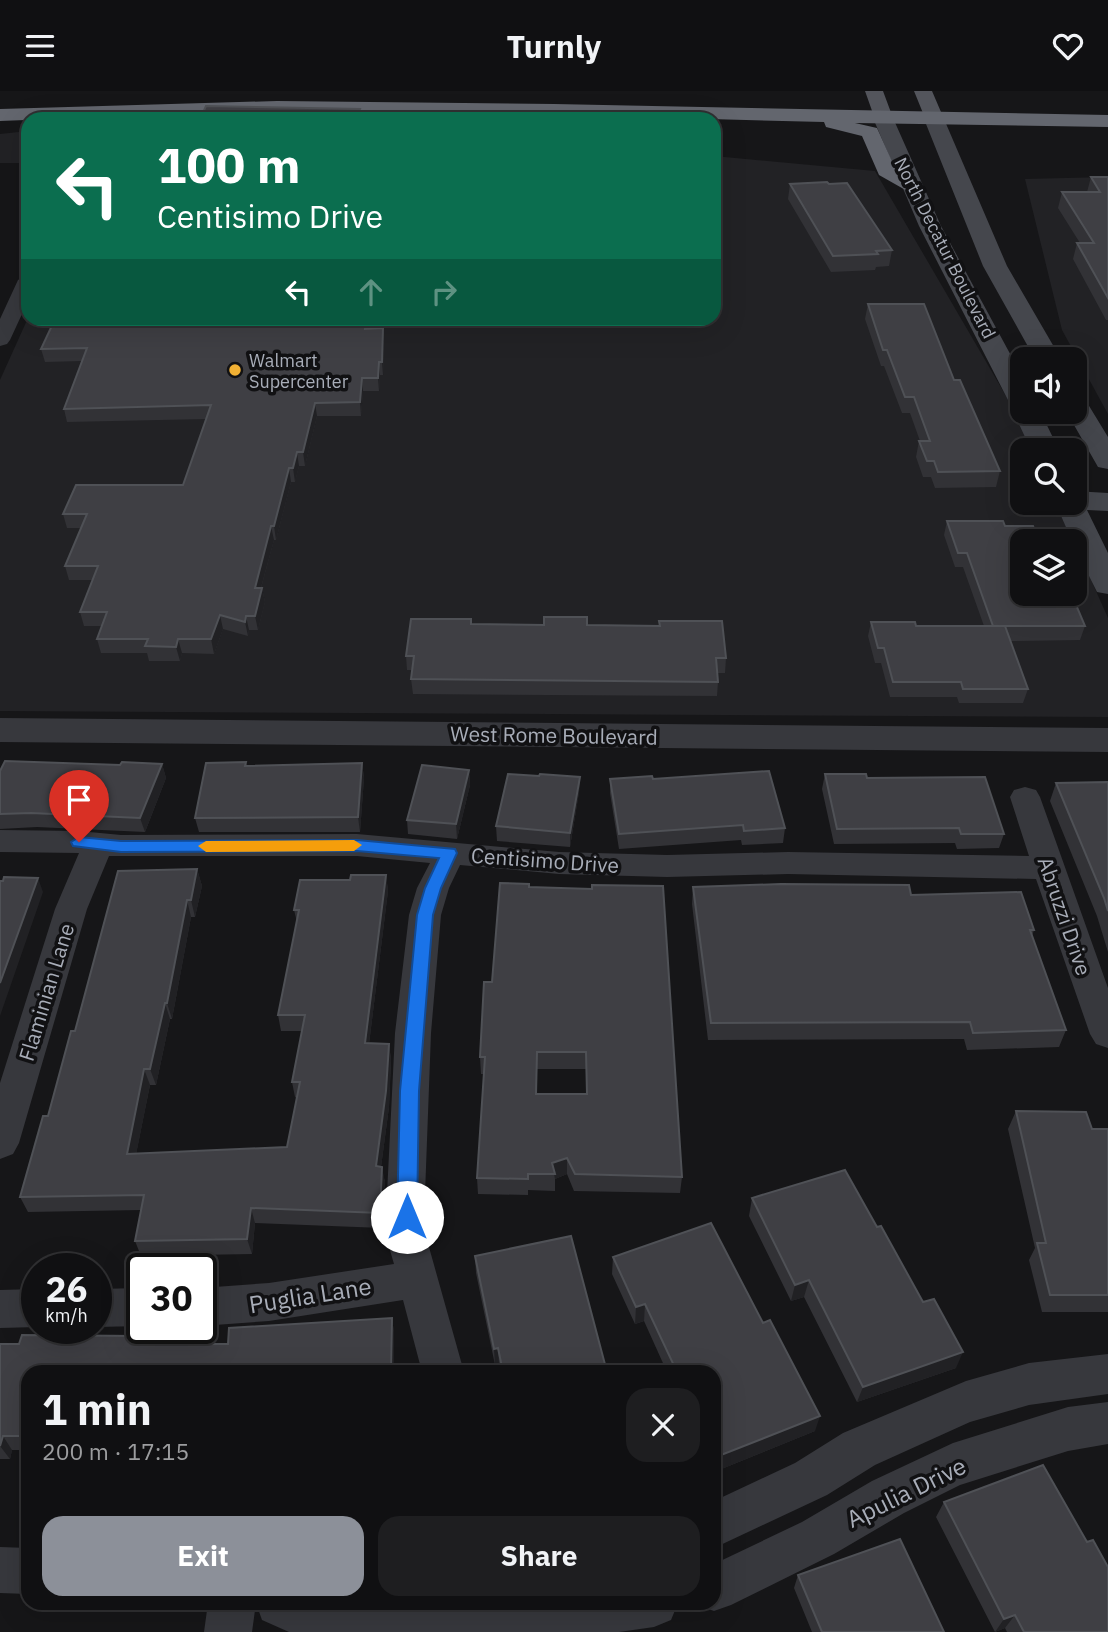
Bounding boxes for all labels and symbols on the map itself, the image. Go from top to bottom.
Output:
street label: North Decatur Boulevard [889,154,1001,342]
place label: Walmart Supercenter [249,349,349,393]
marker: Walmart Supercenter [227,362,243,378]
street label: West Rome Boulevard [450,719,658,751]
pin [49,770,109,842]
street label: Centisimo Drive [470,841,620,879]
street label: Abruzzi Drive [1032,853,1098,979]
street label: Flaminian Lane [12,920,80,1064]
position arrow [370,1180,444,1254]
speed limit sign: 30 [126,1253,217,1344]
street label: Puglia Lane [247,1270,373,1320]
street label: Apulia Drive [841,1449,971,1535]

